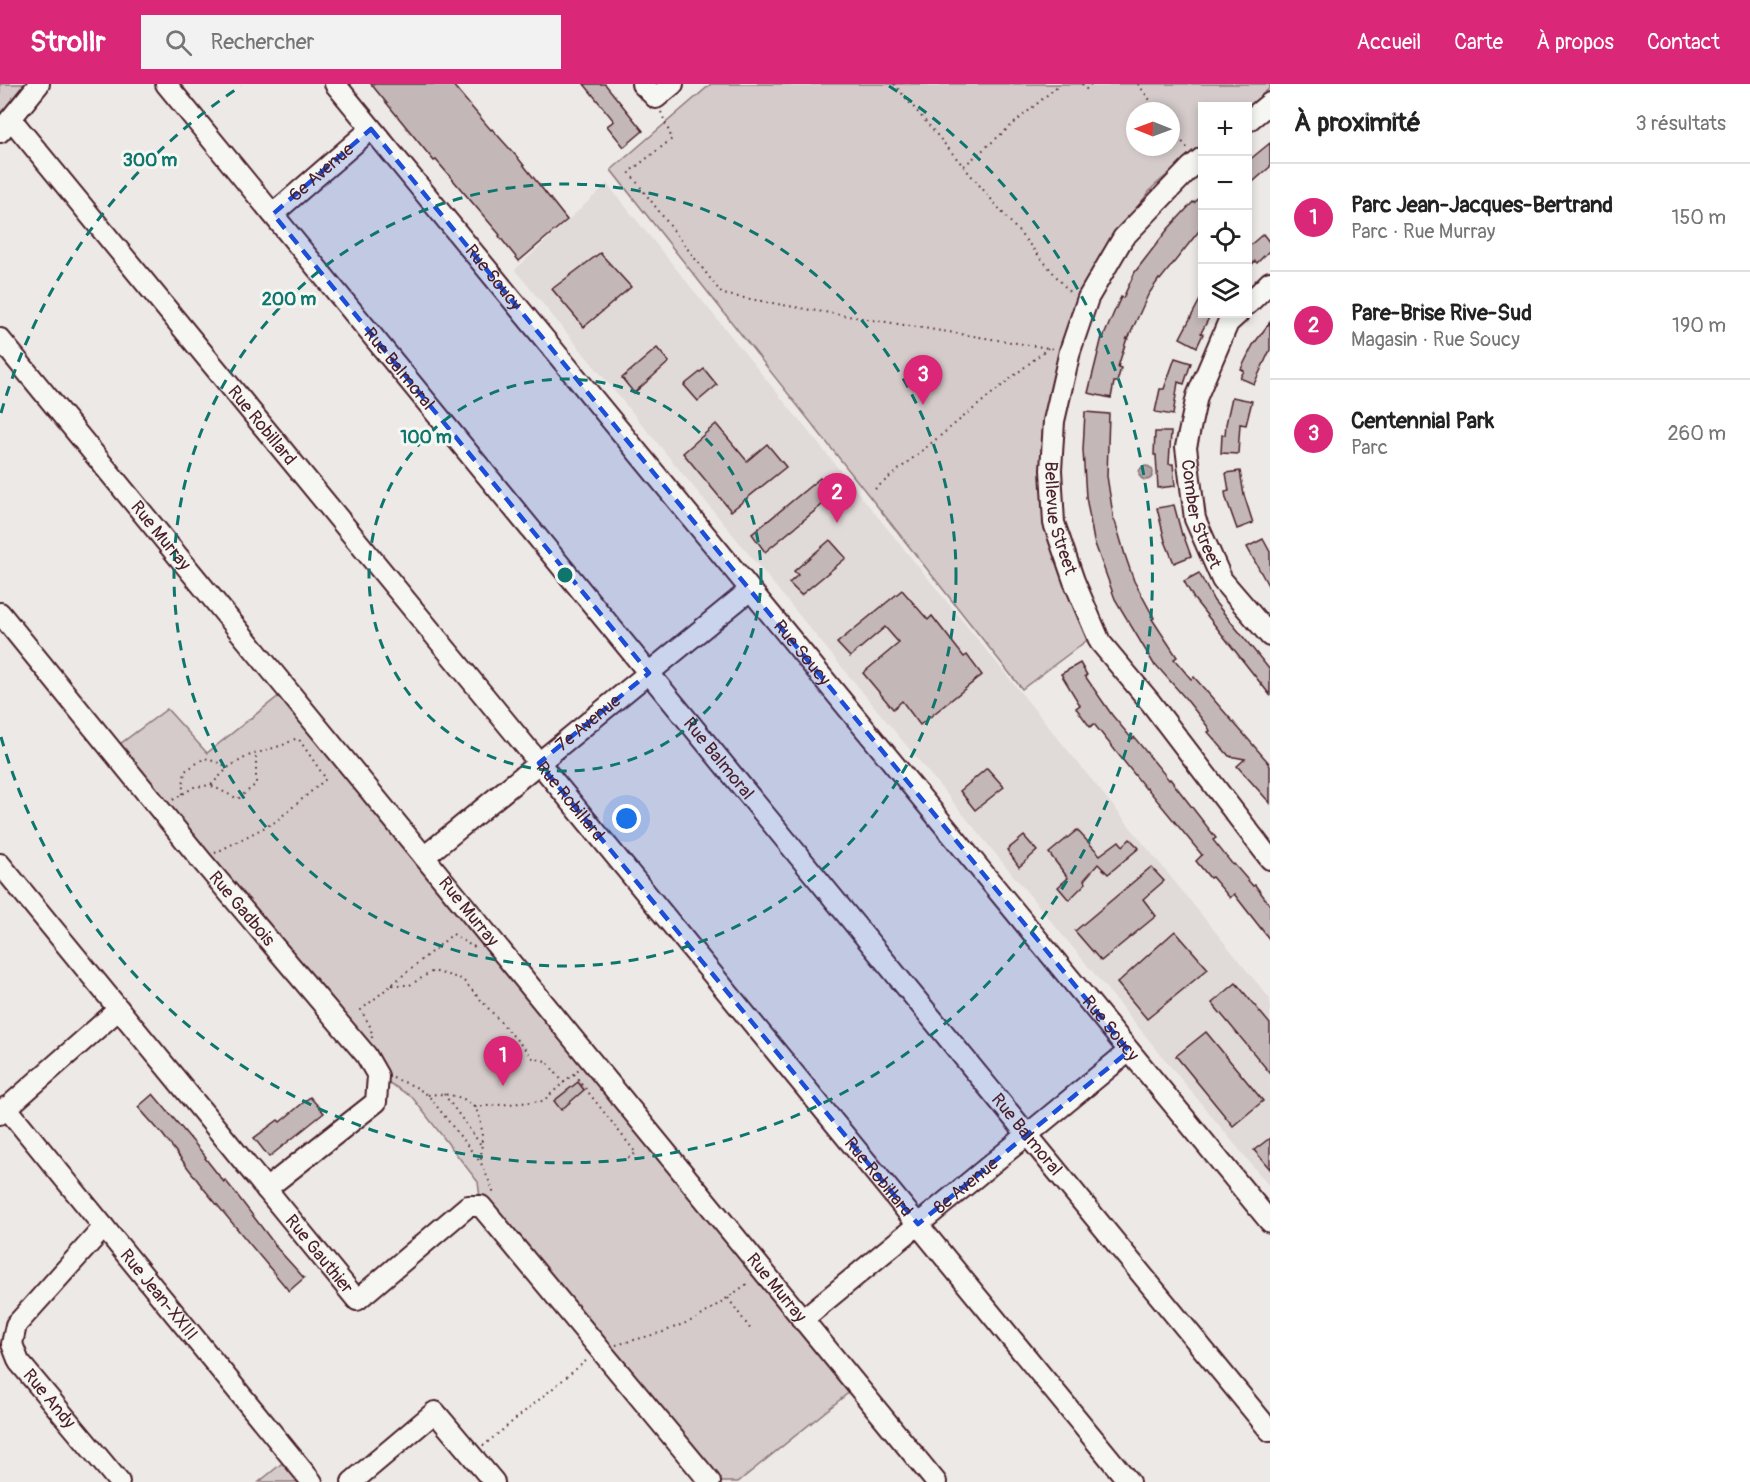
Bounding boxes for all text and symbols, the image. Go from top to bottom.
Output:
search box [141,15,561,69]
text: Strollr [30,25,105,60]
icon: search [162,26,195,59]
text: Rechercher [210,28,314,56]
text: Accueil [1357,29,1421,56]
text: Carte [1454,29,1503,56]
text: À propos [1536,29,1614,56]
text: Contact [1647,29,1720,56]
north arrow [1126,102,1180,156]
map controls [1198,102,1252,318]
button: + [1198,102,1252,156]
text: À proximité [1294,107,1421,139]
text: 3 résultats [1636,111,1726,136]
street label: 6e Avenue [284,138,359,207]
text: 300 m [123,149,177,172]
button: − [1198,156,1252,210]
text: Parc Jean-Jacques-Bertrand [1351,191,1613,219]
text: 1 [1310,205,1317,230]
text: 150 m [1672,205,1726,230]
button: locate [1198,210,1252,264]
text: Parc · Rue Murray [1351,219,1495,244]
street label: Rue Soucy [460,240,527,315]
button: layers [1198,264,1252,318]
text: 200 m [262,288,316,311]
text: Pare-Brise Rive-Sud [1351,299,1532,327]
text: 2 [1308,313,1319,338]
text: 190 m [1672,313,1726,338]
street label: Rue Balmoral [358,323,439,415]
text: Magasin · Rue Soucy [1351,327,1520,352]
pin: 3 [904,356,942,405]
street label: Rue Robillard [222,381,301,470]
text: Centennial Park [1351,407,1494,435]
text: 3 [1308,421,1319,446]
text: 260 m [1667,421,1726,446]
text: 100 m [400,426,452,449]
text: Parc [1351,435,1388,460]
street label: Comber Street [1176,458,1227,573]
street label: Bellevue Street [1039,461,1082,578]
pin: 2 [818,474,856,523]
street label: Rue Murray [125,496,196,576]
centre of rings [555,565,575,585]
street label: Rue Soucy [768,615,836,691]
street label: 7e Avenue [551,689,626,757]
street label: Rue Balmoral [678,713,759,805]
street label: Rue Robillard [531,757,609,846]
your location [612,804,641,833]
street label: Rue Gadbois [203,867,280,951]
street label: Rue Murray [433,872,504,952]
street label: Rue Soucy [1077,991,1144,1066]
pin: 1 [484,1036,522,1086]
street label: Rue Balmoral [986,1089,1067,1181]
street label: Rue Robillard [839,1132,918,1222]
street label: 8e Avenue [929,1152,1003,1219]
street label: Rue Gauthier [280,1210,358,1299]
street label: Rue Jean-XXIII [115,1244,203,1345]
street label: Rue Murray [741,1248,812,1328]
street label: Rue Andy [18,1364,81,1434]

